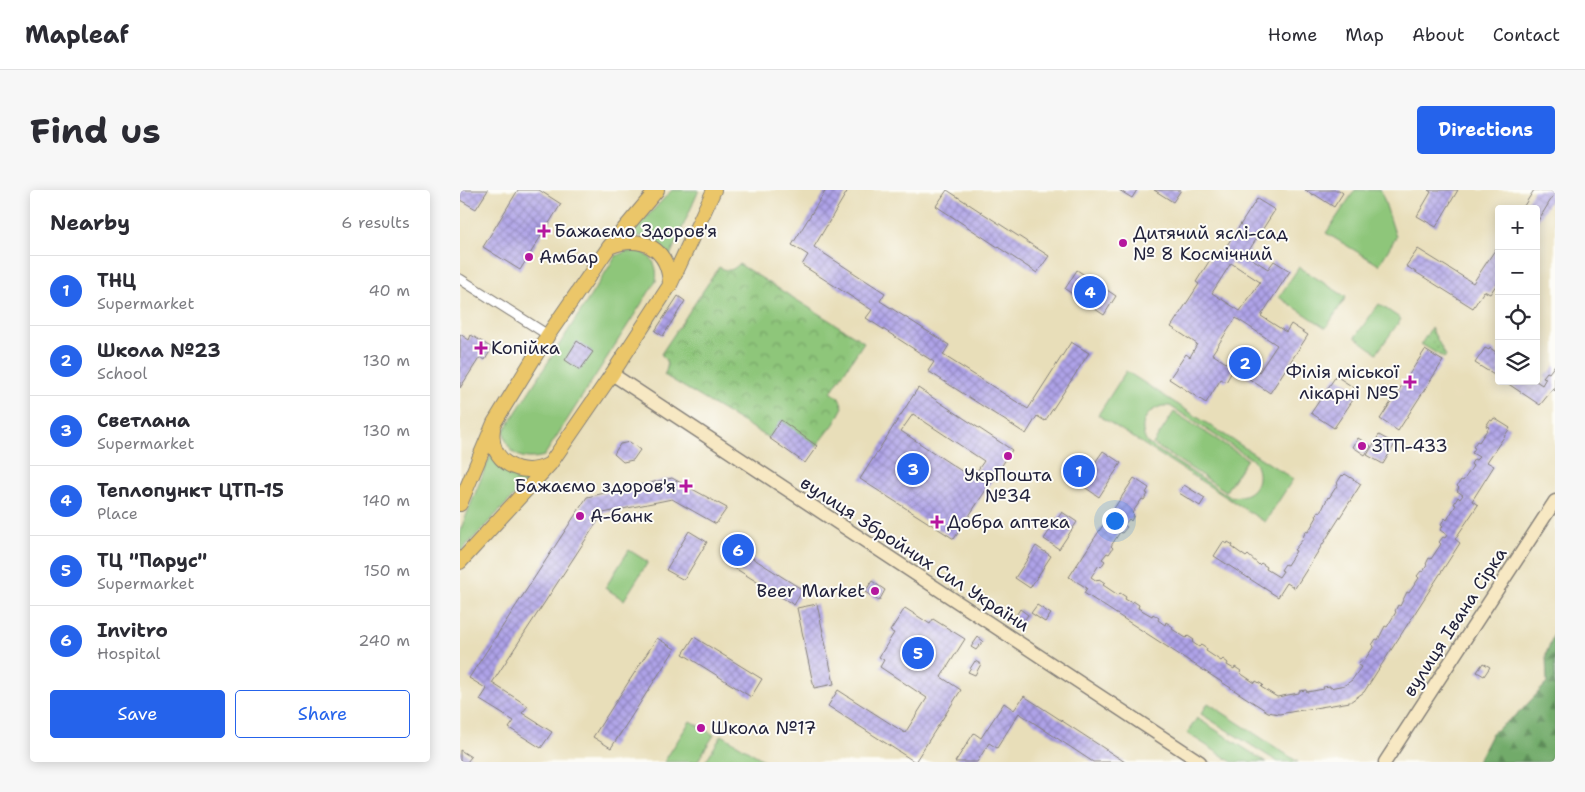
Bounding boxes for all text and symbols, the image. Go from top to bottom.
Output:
text: Mapleaf [25,19,129,51]
text: Home [1268,23,1317,47]
text: Map [1345,23,1384,47]
text: About [1412,23,1465,47]
text: Contact [1493,23,1560,47]
button: Directions [1417,106,1555,154]
text: Find us [30,107,161,154]
map controls [1495,205,1540,385]
button: + [1495,205,1540,250]
text: Nearby [50,209,130,237]
text: 6 results [341,212,410,233]
place label: Бажаємо Здоров'я [554,219,717,243]
place label: Дитячий яслі-сад № 8 Космічний [1133,221,1289,266]
marker: Бажаємо Здоров'я [538,225,550,237]
marker: Дитячий яслі-сад № 8 Космічний [1117,237,1129,249]
place label: Амбар [539,245,598,269]
button: − [1495,250,1540,295]
marker: Амбар [523,251,535,263]
text: ТНЦ [97,268,136,293]
pin: 4 [1074,273,1106,311]
text: 1 [62,280,70,301]
text: 40 m [368,280,410,301]
text: Supermarket [97,293,194,314]
button: locate [1495,295,1540,340]
place label: Копійка [491,336,560,360]
text: Школа №23 [97,338,221,363]
button: layers [1495,340,1540,385]
marker: Копійка [475,342,487,354]
pin: 2 [1229,344,1261,382]
text: 2 [60,350,72,371]
text: 130 m [363,350,410,371]
place label: Філія міської лікарні №5 [1286,360,1400,405]
text: School [97,363,147,384]
marker: Філія міської лікарні №5 [1403,375,1417,389]
text: Светлана [97,408,190,433]
text: 3 [60,420,72,441]
text: 130 m [363,420,410,441]
text: Supermarket [97,433,194,454]
place label: ЗТП-433 [1372,434,1448,458]
marker: ЗТП-433 [1356,440,1368,452]
pin: 3 [897,450,929,488]
marker: УкрПошта №34 [1002,450,1014,462]
pin: 1 [1063,452,1095,490]
place label: УкрПошта №34 [964,463,1052,508]
street label: вулиця Збройних Сил України [796,471,1034,637]
place label: Бажаємо здоров'я [515,474,676,498]
text: Теплопункт ЦТП-15 [97,478,284,503]
marker: Бажаємо здоров'я [680,480,692,492]
text: 4 [60,490,72,511]
text: 140 m [363,490,410,511]
text: Place [97,503,138,524]
place label: А-банк [590,504,653,528]
your location [1102,508,1128,534]
marker: А-банк [574,510,586,522]
place label: Добра аптека [947,510,1070,534]
marker: Добра аптека [931,516,943,528]
pin: 6 [722,531,754,569]
street label: вулиця Івана Сірка [1398,543,1512,701]
text: ТЦ "Парус" [97,548,207,573]
text: 5 [61,560,71,581]
text: 150 m [363,560,410,581]
text: Supermarket [97,573,194,594]
place label: Beer Market [756,579,865,603]
marker: Beer Market [869,585,881,597]
text: Invitro [97,618,168,643]
text: 6 [60,630,72,651]
text: 240 m [358,630,410,651]
pin: 5 [902,634,934,672]
text: Hospital [97,643,160,664]
button: Save [50,690,225,738]
button: Share [235,690,410,738]
place label: Школа №17 [711,716,816,740]
marker: Школа №17 [695,722,707,734]

